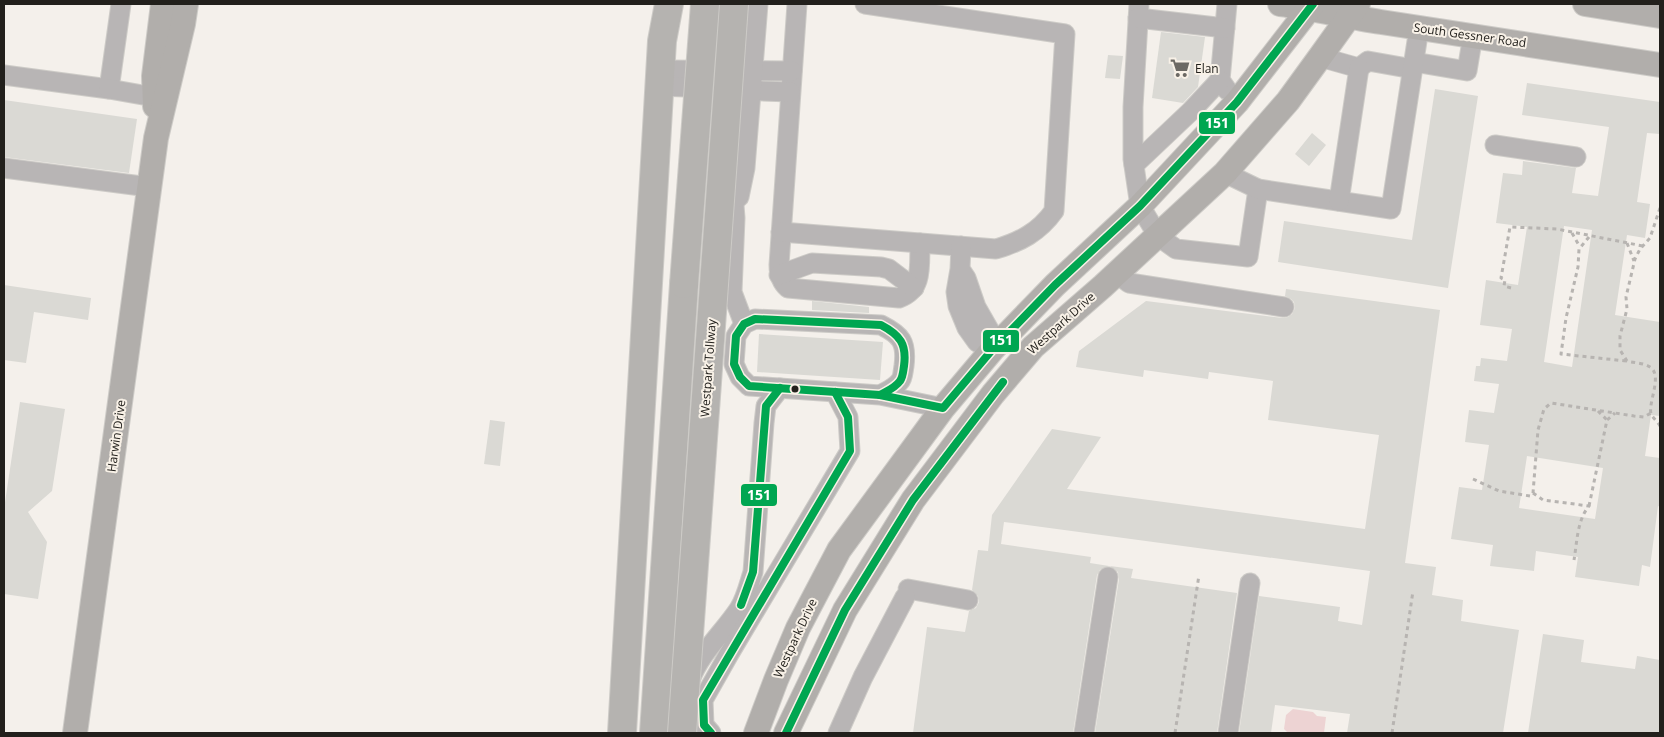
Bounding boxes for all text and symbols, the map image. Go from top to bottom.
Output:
street label: South Gessner Road [1413,19,1527,51]
supermarket icon: Elan [1169,57,1191,79]
place label: Elan [1195,60,1219,77]
line badge: 151 [1198,111,1236,135]
text: 151 [1205,113,1229,132]
street label: Westpark Drive [1024,288,1099,358]
street label: Westpark Tollway [696,318,720,417]
line badge: 151 [982,329,1020,353]
text: 151 [989,330,1013,349]
unlabelled marker [790,384,800,394]
street label: Harwin Drive [103,399,130,473]
line badge: 151 [740,483,778,507]
text: 151 [747,485,771,504]
street label: Westpark Drive [769,595,821,680]

